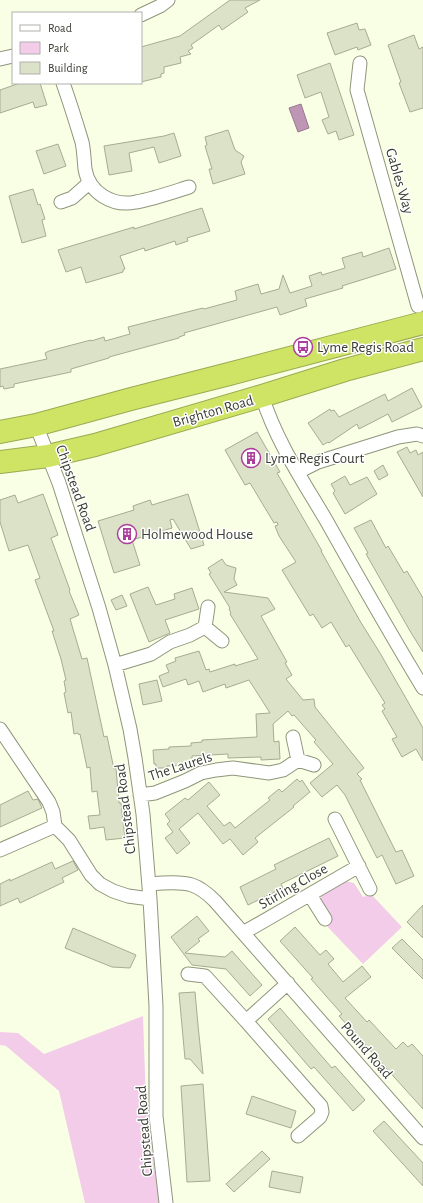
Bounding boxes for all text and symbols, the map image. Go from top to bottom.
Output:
legend [12,12,142,84]
text: Road [48,22,72,34]
text: Park [48,42,69,54]
text: Building [48,62,88,74]
street label: Gables Way [383,146,416,216]
bus stop icon: Lyme Regis Road [292,336,314,358]
place label: Lyme Regis Road [317,340,414,355]
street label: Brighton Road [171,393,255,430]
street label: Chipstead Road [53,443,98,534]
building icon: Lyme Regis Court [240,447,262,469]
place label: Lyme Regis Court [265,451,364,466]
building icon: Holmewood House [116,523,138,545]
place label: Holmewood House [141,527,253,542]
street label: The Laurels [146,749,214,784]
street label: Chipstead Road [112,763,138,855]
street label: Stirling Close [256,861,330,912]
street label: Pound Road [338,1019,395,1082]
street label: Chipstead Road [134,1085,155,1177]

